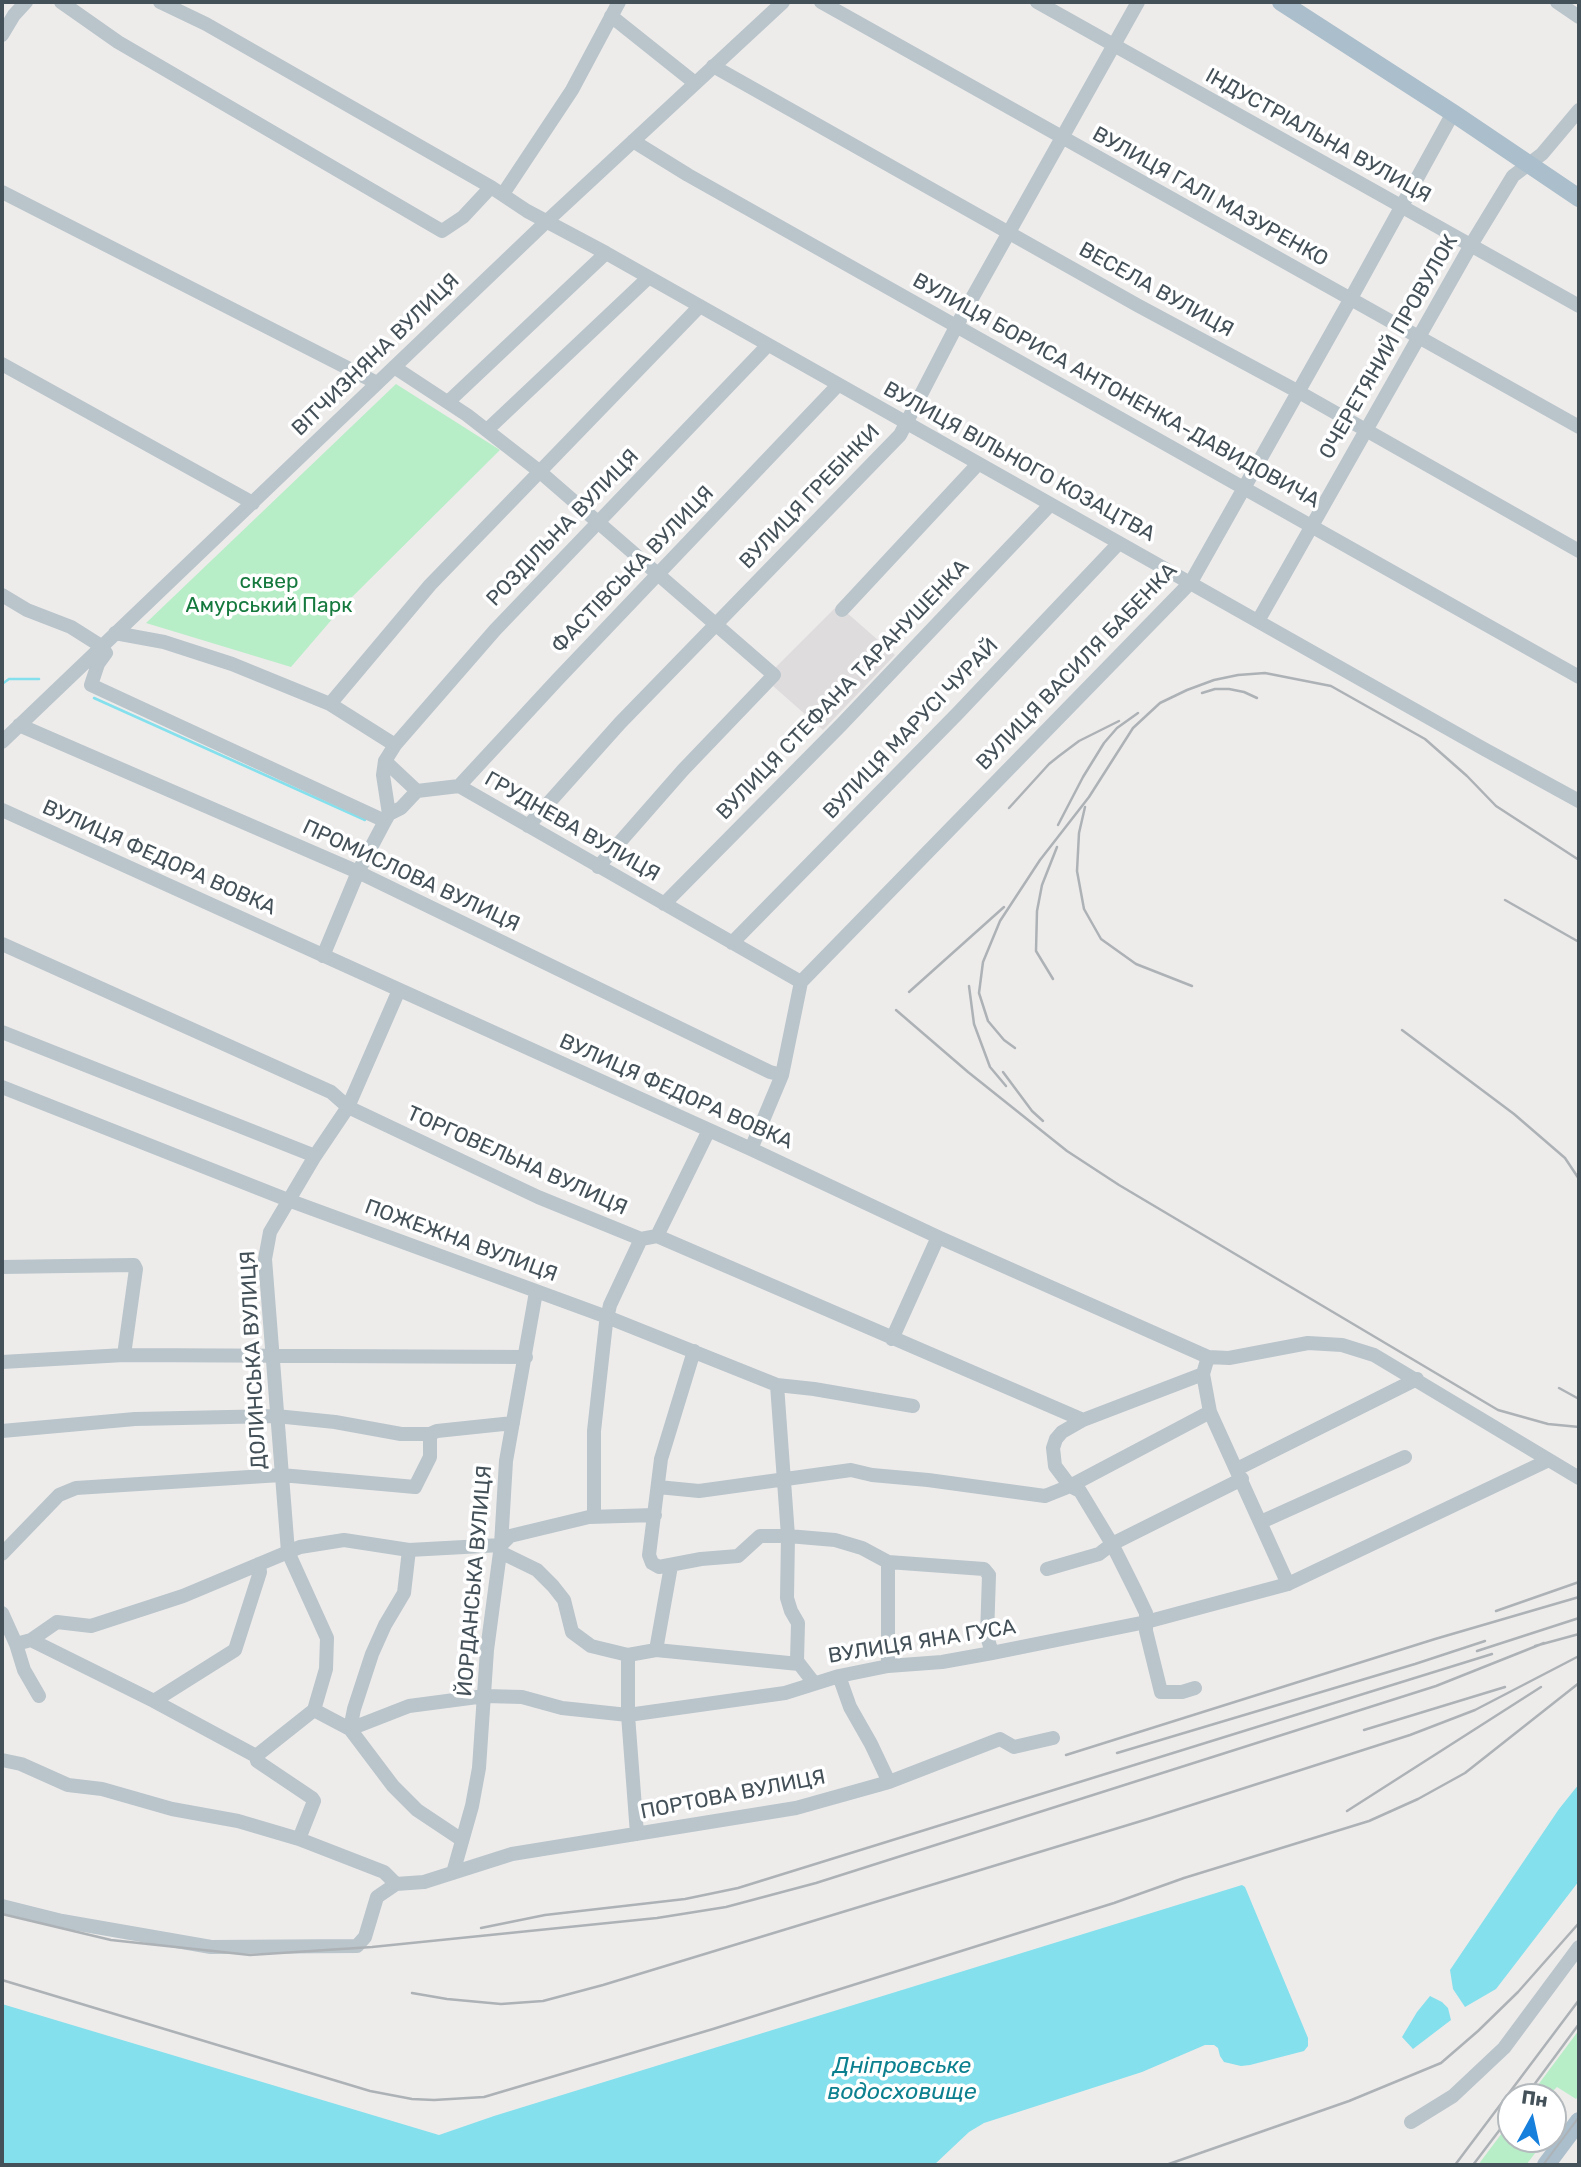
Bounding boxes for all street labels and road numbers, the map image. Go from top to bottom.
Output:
street label: ІНДУСТРІАЛЬНА ВУЛИЦЯ [1201,63,1435,209]
street label: ВУЛИЦЯ ГАЛІ МАЗУРЕНКО [1088,122,1332,272]
street label: ОЧЕРЕТЯНИЙ ПРОВУЛОК [1314,230,1464,464]
street label: ВЕСЕЛА ВУЛИЦЯ [1074,237,1238,343]
street label: ВУЛИЦЯ БОРИСА АНТОНЕНКА-ДАВИДОВИЧА [908,268,1324,514]
street label: ВІТЧИЗНЯНА ВУЛИЦЯ [287,269,465,441]
street label: ВУЛИЦЯ ВІЛЬНОГО КОЗАЦТВА [879,377,1159,547]
street label: ВУЛИЦЯ ГРЕБІНКИ [735,420,885,574]
street label: РОЗДІЛЬНА ВУЛИЦЯ [482,444,644,612]
street label: ФАСТІВСЬКА ВУЛИЦЯ [547,481,719,659]
street label: ВУЛИЦЯ СТЕФАНА ТАРАНУШЕНКА [712,555,974,825]
street label: ВУЛИЦЯ ВАСИЛЯ БАБЕНКА [971,558,1183,776]
street label: ВУЛИЦЯ МАРУСІ ЧУРАЙ [818,634,1004,824]
street label: ГРУДНЕВА ВУЛИЦЯ [480,767,664,887]
street label: ВУЛИЦЯ ФЕДОРА ВОВКА [38,795,280,921]
street label: ПРОМИСЛОВА ВУЛИЦЯ [298,815,524,937]
street label: ВУЛИЦЯ ФЕДОРА ВОВКА [555,1029,797,1155]
street label: ТОРГОВЕЛЬНА ВУЛИЦЯ [403,1101,631,1221]
street label: ПОЖЕЖНА ВУЛИЦЯ [361,1194,561,1288]
street label: ДОЛИНСЬКА ВУЛИЦЯ [236,1250,272,1470]
street label: ЙОРДАНСЬКА ВУЛИЦЯ [452,1464,498,1698]
street label: ВУЛИЦЯ ЯНА ГУСА [826,1615,1018,1669]
street label: ПОРТОВА ВУЛИЦЯ [638,1765,828,1825]

